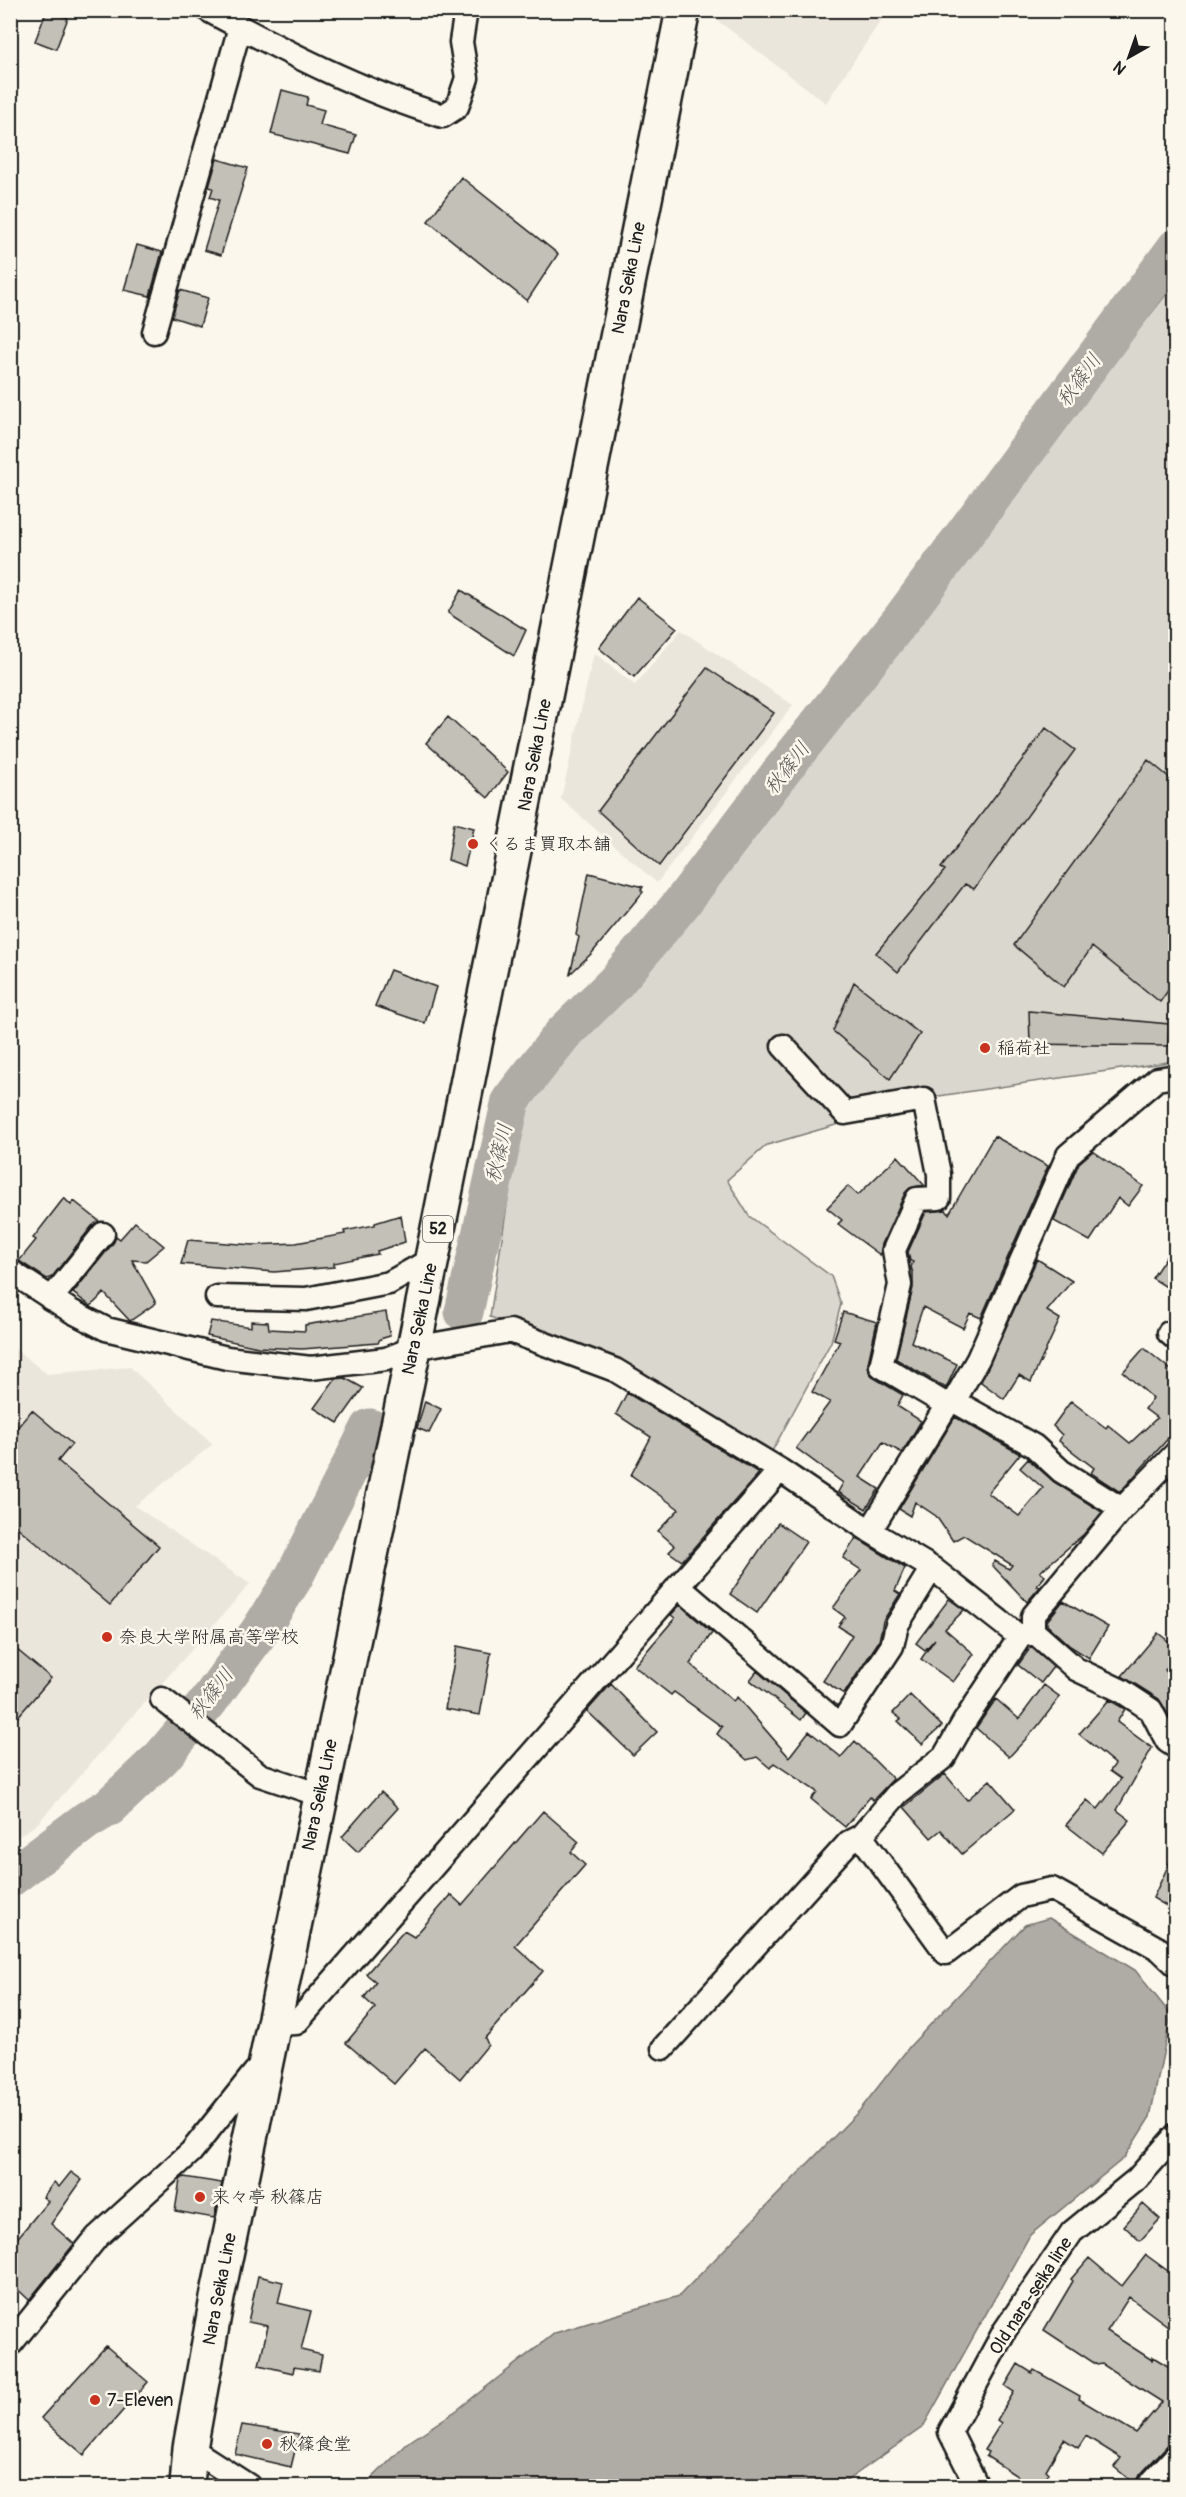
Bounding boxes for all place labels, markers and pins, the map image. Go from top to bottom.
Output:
place label: くるま買取本舗 [485,833,611,856]
marker: くるま買取本舗 [466,837,480,851]
place label: 稲荷社 [997,1037,1051,1060]
marker: 稲荷社 [978,1041,992,1055]
place label: 奈良大学附属高等学校 [119,1626,299,1649]
marker: 奈良大学附属高等学校 [100,1630,114,1644]
place label: 来々亭 秋篠店 [212,2186,324,2209]
marker: 来々亭 秋篠店 [193,2190,207,2204]
place label: 7-Eleven [107,2389,174,2412]
marker: 7-Eleven [88,2393,102,2407]
place label: 秋篠食堂 [279,2433,351,2456]
marker: 秋篠食堂 [260,2437,274,2451]

